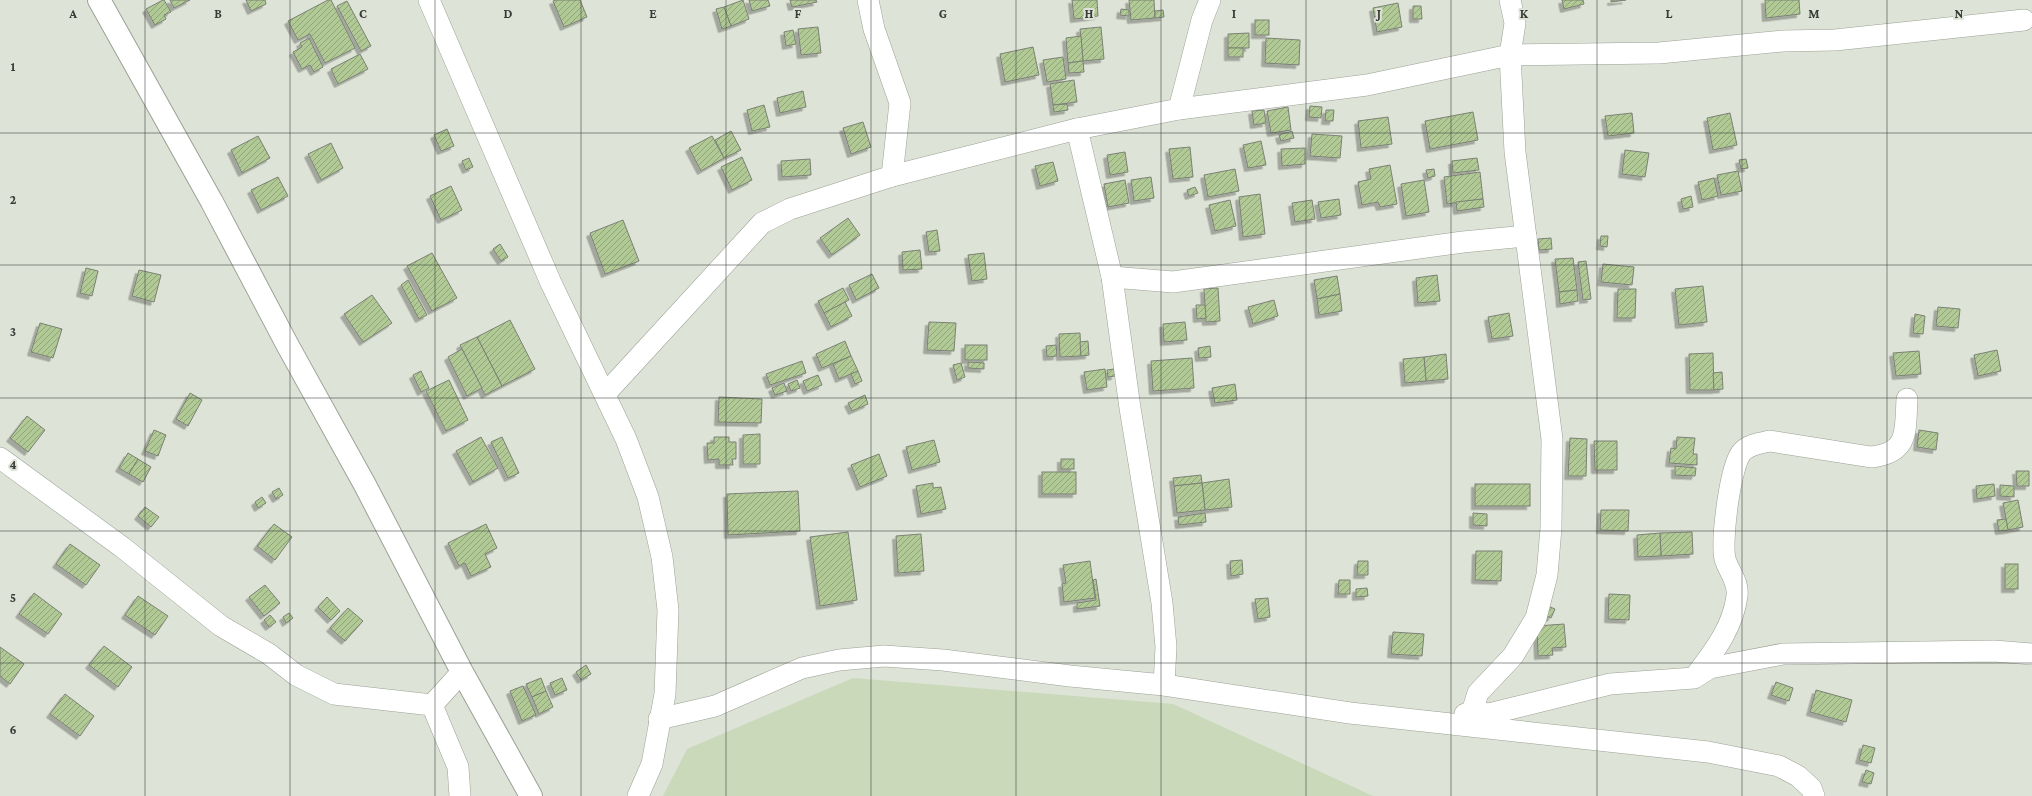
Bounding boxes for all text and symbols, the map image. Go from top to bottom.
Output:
text: A [68,6,77,21]
text: B [214,6,222,21]
text: C [359,6,367,21]
text: D [504,6,513,21]
text: E [649,6,657,21]
text: F [795,6,802,21]
text: G [939,6,947,21]
text: H [1085,6,1094,21]
text: I [1232,6,1236,21]
text: J [1375,6,1381,21]
text: K [1520,6,1529,21]
text: L [1666,6,1673,21]
text: M [1808,6,1820,21]
text: N [1955,6,1964,21]
text: 1 [11,59,16,74]
text: 2 [10,192,17,207]
text: 3 [10,324,16,339]
text: 4 [9,457,17,472]
text: 5 [10,590,16,605]
text: 6 [9,722,17,737]

